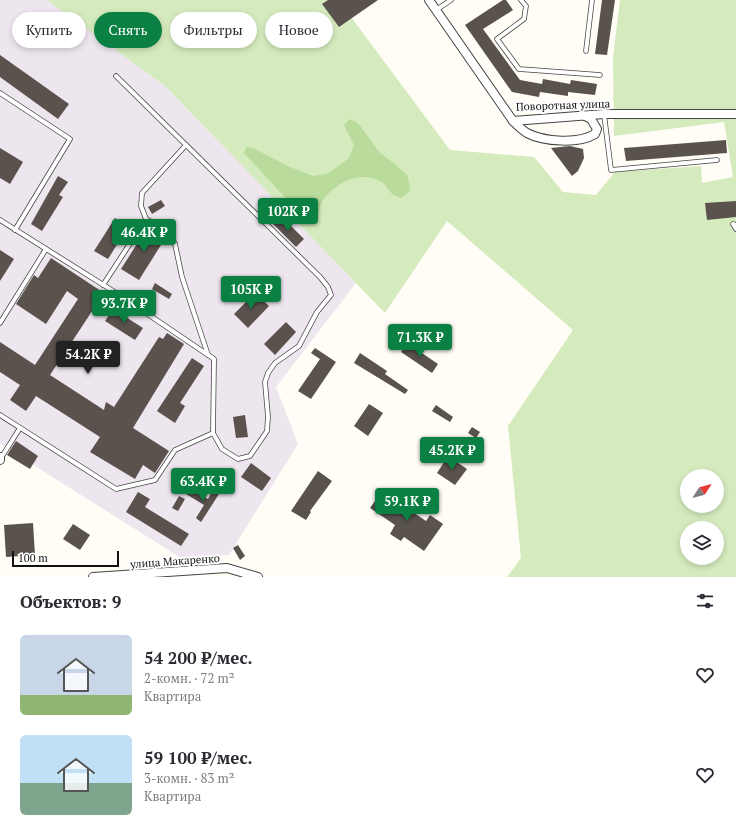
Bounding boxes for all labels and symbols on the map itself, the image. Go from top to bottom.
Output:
street label: Поворотная улица [516,96,611,114]
pin: 102K ₽ [255,198,321,232]
pin: 46.4K ₽ [107,219,181,253]
pin: 105K ₽ [218,276,284,310]
pin: 93.7K ₽ [87,290,161,324]
pin: 71.3K ₽ [383,324,457,358]
pin: 54.2K ₽ [51,341,125,375]
pin: 45.2K ₽ [415,437,489,471]
pin: 63.4K ₽ [166,468,240,502]
north arrow [680,469,724,513]
pin: 59.1K ₽ [370,488,444,522]
scale bar [12,549,119,568]
street label: улица Макаренко [129,551,220,571]

